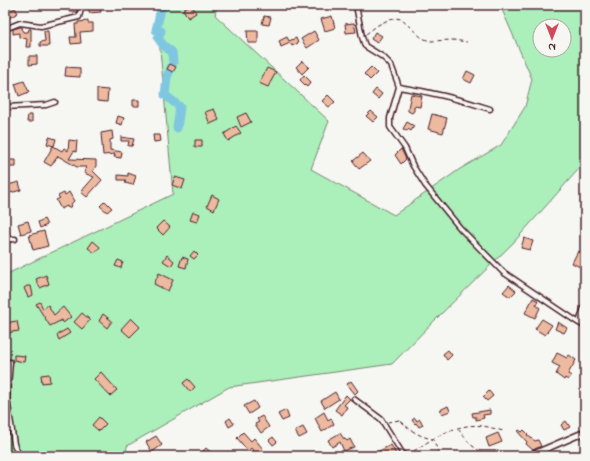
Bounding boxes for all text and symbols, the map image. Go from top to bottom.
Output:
north arrow [532,18,572,58]
text: N [548,39,556,55]

